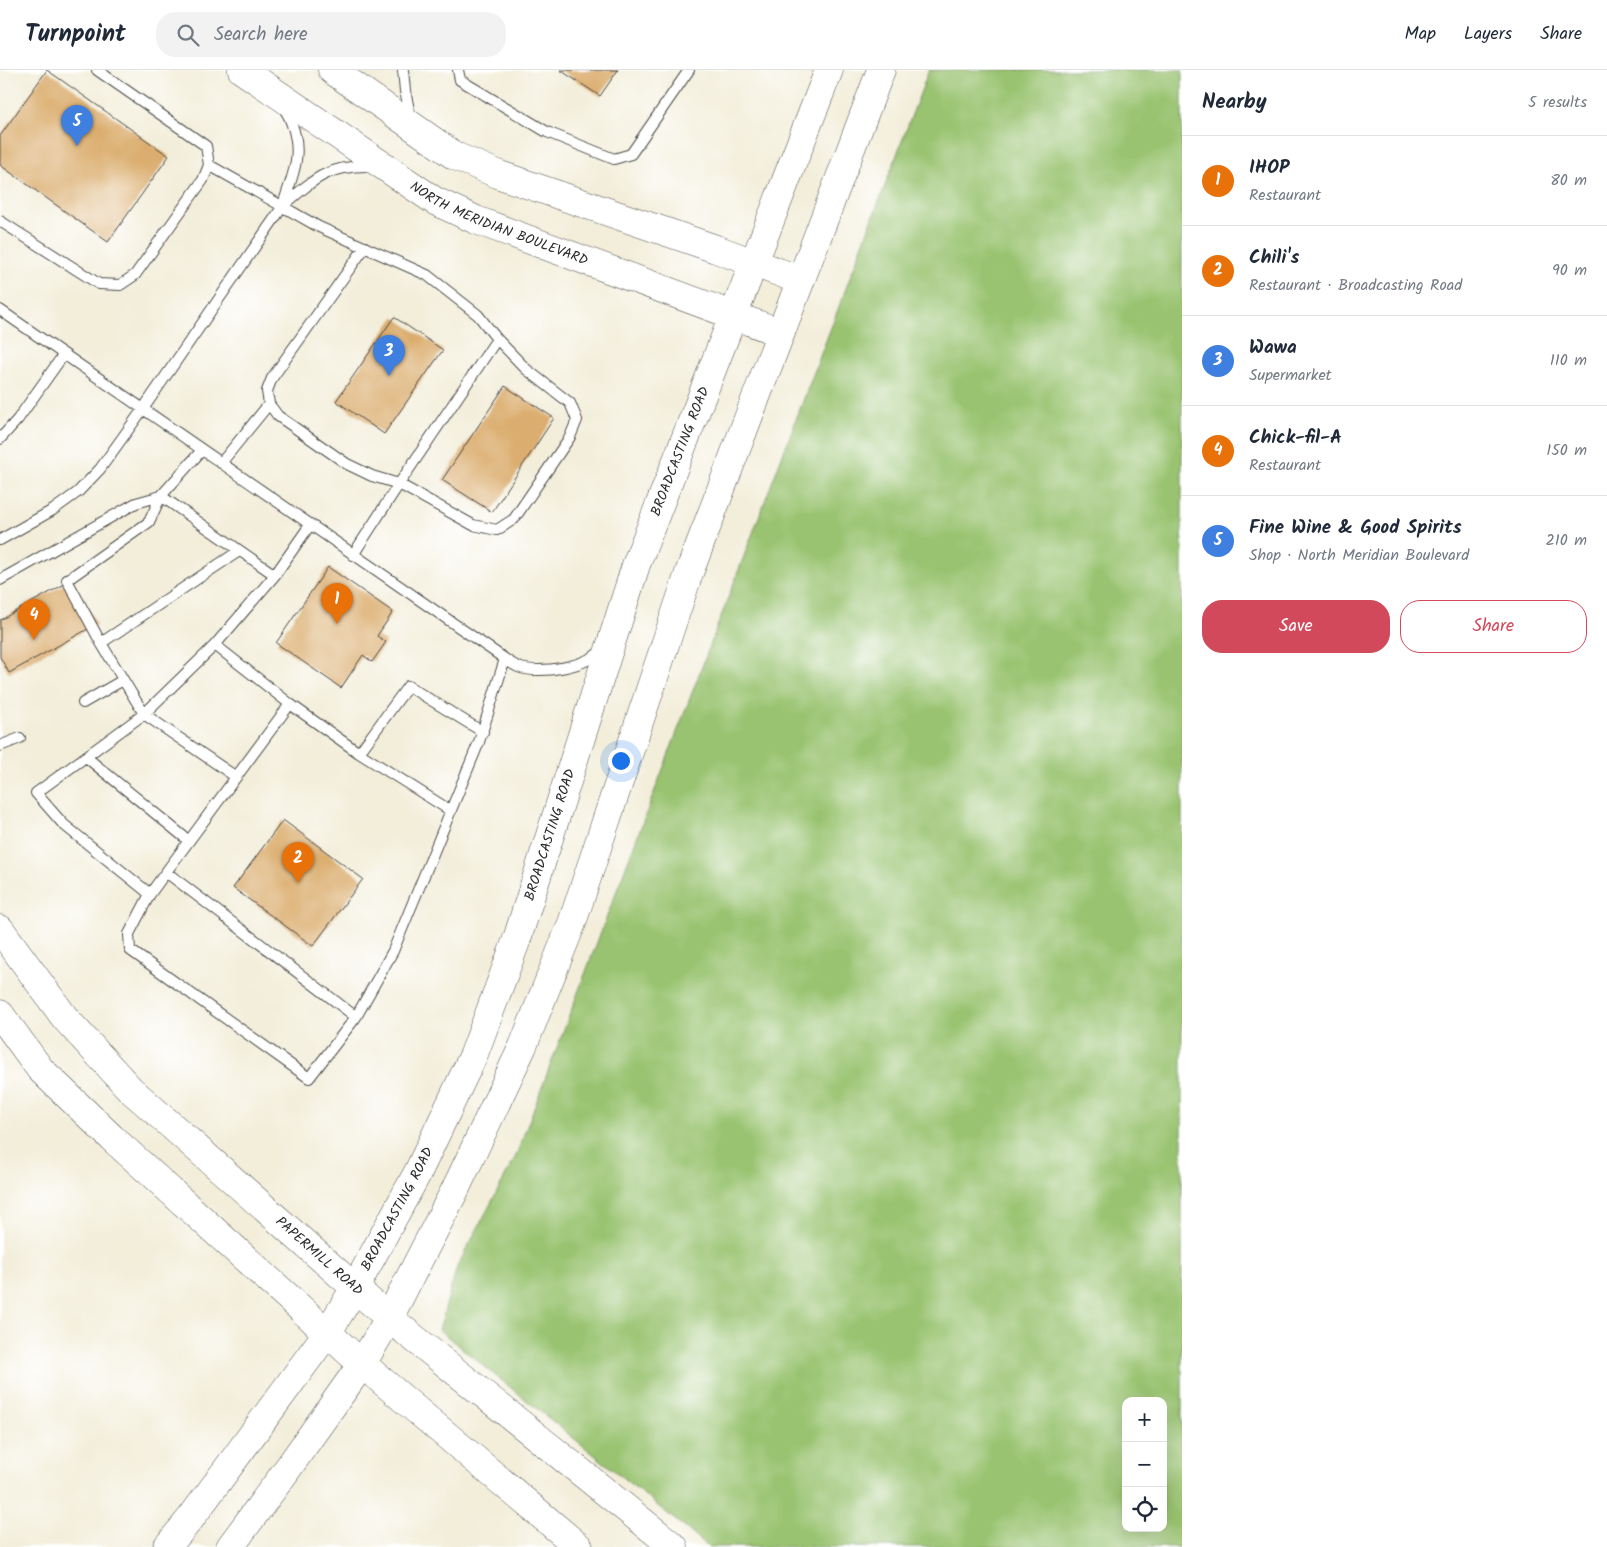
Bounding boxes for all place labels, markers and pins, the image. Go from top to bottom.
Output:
pin: 5 [61,105,93,146]
pin: 3 [373,335,405,376]
pin: 1 [321,583,353,624]
pin: 4 [18,599,50,640]
pin: 2 [282,842,314,883]

